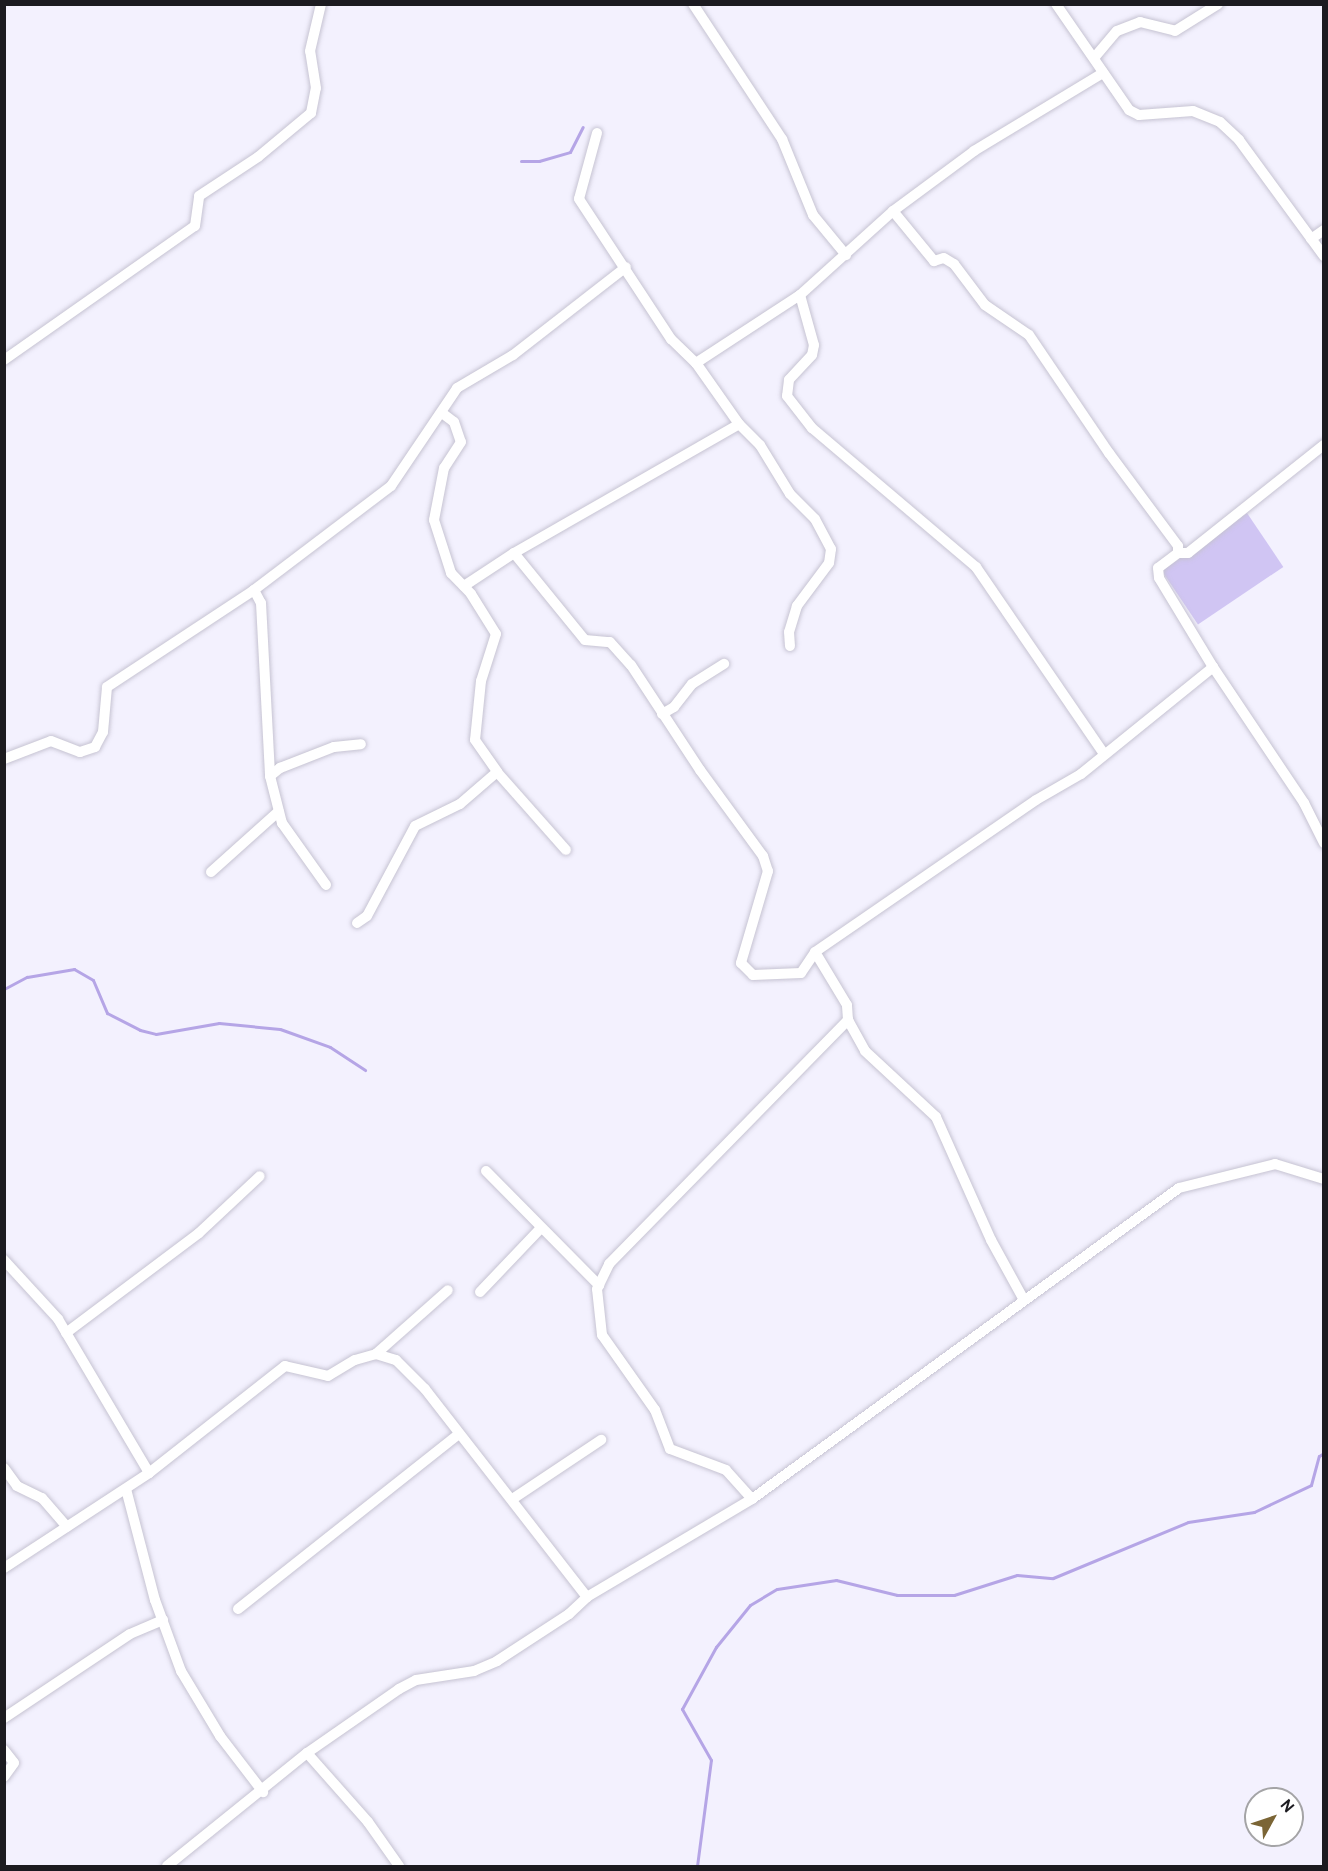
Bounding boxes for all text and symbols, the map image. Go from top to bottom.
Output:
north arrow [1244,1787,1304,1847]
text: N [1275,1796,1298,1818]

